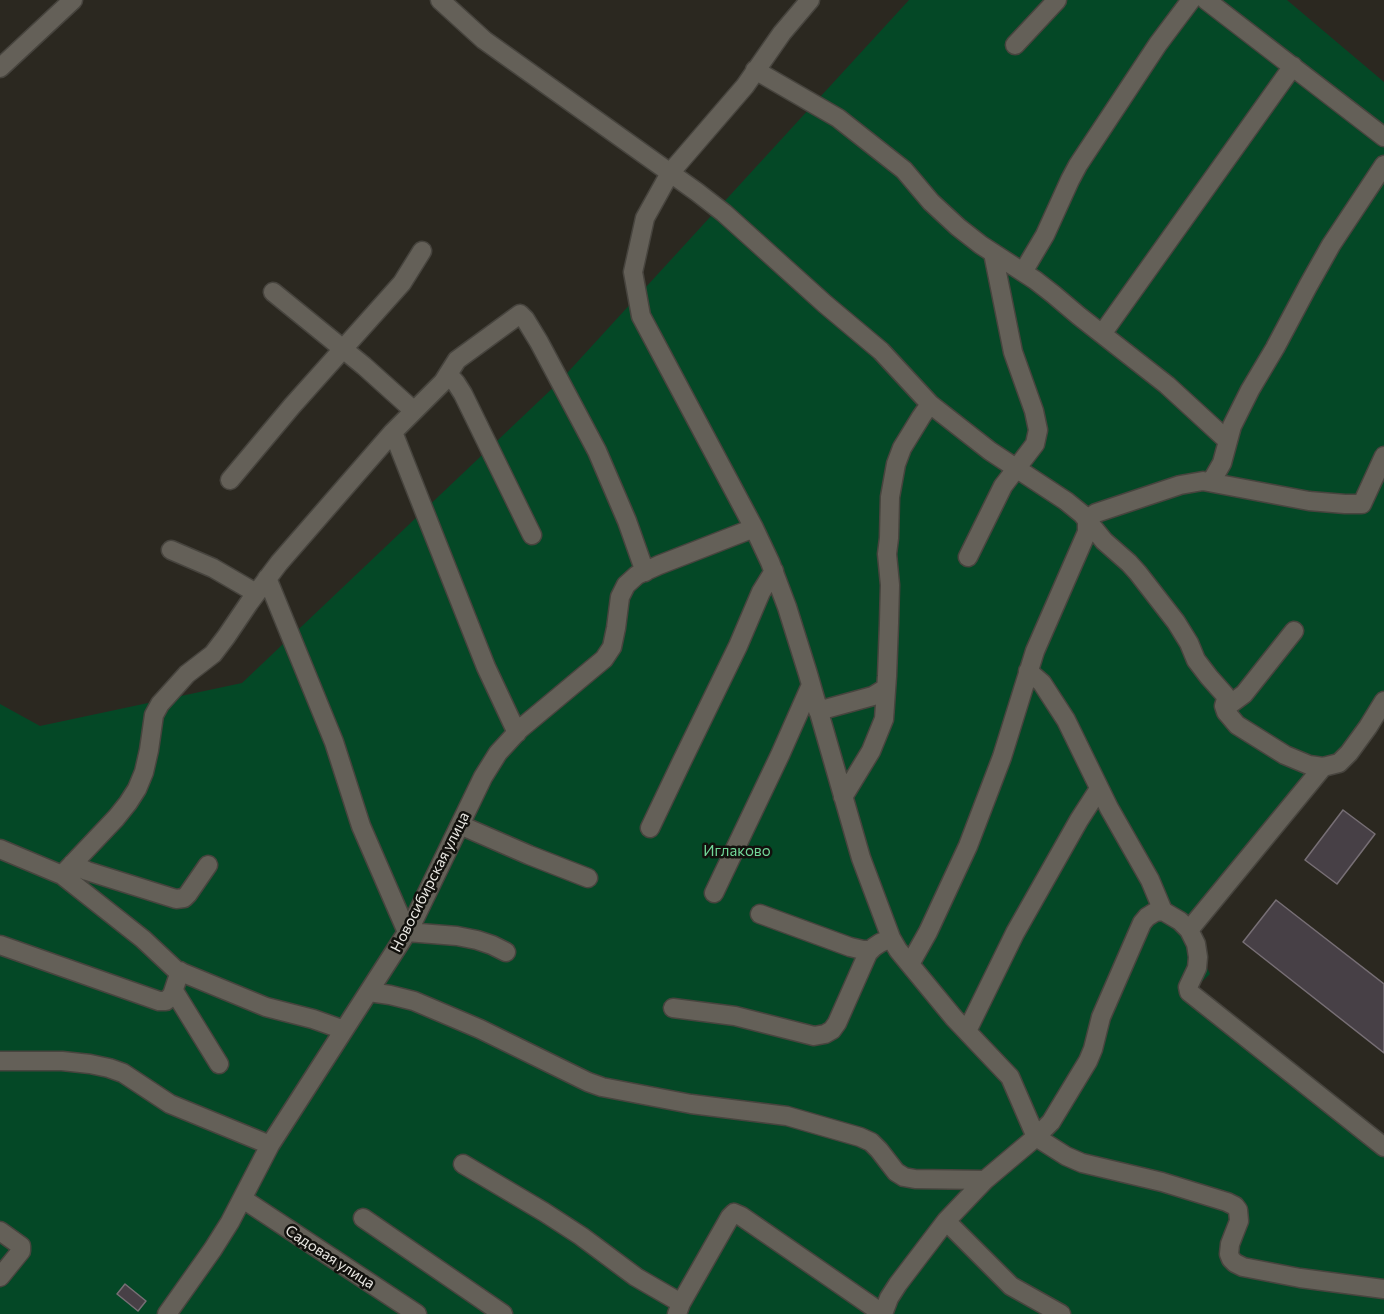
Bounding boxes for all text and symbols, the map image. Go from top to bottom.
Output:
street label: Новосибирская улица [387,809,473,955]
park label: Иглаково [703,842,771,860]
street label: Садовая улица [282,1221,378,1293]

